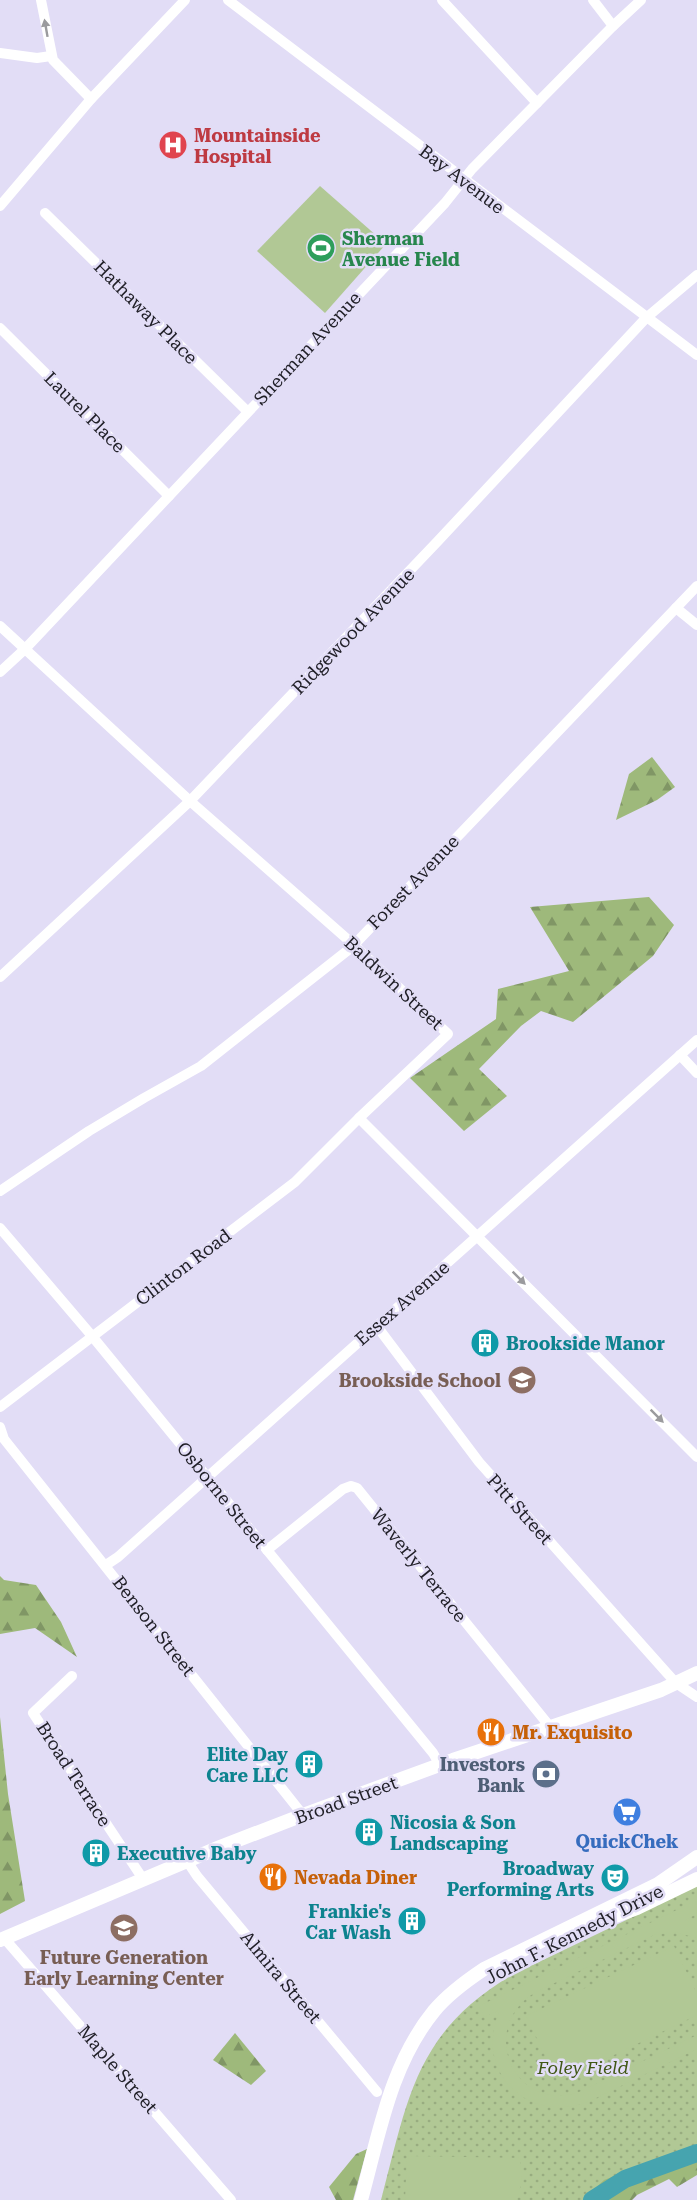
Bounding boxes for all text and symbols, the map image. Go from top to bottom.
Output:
one-way arrow [41,18,50,37]
place label: Mountainside Hospital [194,125,321,167]
hospital icon: Mountainside Hospital [157,129,189,161]
street label: Bay Avenue [415,140,509,218]
place label: Sherman Avenue Field [342,228,460,270]
sports icon: Sherman Avenue Field [305,232,337,264]
street label: Hathaway Place [90,256,202,368]
street label: Sherman Avenue [249,287,365,409]
street label: Laurel Place [40,367,130,457]
street label: Ridgewood Avenue [288,564,418,698]
street label: Forest Avenue [363,831,463,933]
street label: Baldwin Street [340,932,448,1034]
street label: Clinton Road [131,1224,235,1310]
street label: Essex Avenue [351,1256,453,1350]
one-way arrow [512,1271,526,1286]
building icon: Brookside Manor [469,1327,501,1359]
place label: Brookside Manor [506,1333,665,1354]
school or university icon: Brookside School [506,1364,538,1396]
place label: Brookside School [339,1370,501,1391]
one-way arrow [649,1409,663,1423]
street label: Osborne Street [173,1438,271,1553]
street label: Pitt Street [483,1470,557,1549]
street label: Waverly Terrace [367,1504,471,1626]
street label: Benson Street [108,1572,200,1680]
restaurant icon: Mr. Exquisito [475,1716,507,1748]
street label: Broad Terrace [32,1718,116,1830]
place label: Mr. Exquisito [512,1722,633,1743]
place label: Elite Day Care LLC [206,1744,288,1786]
building icon: Elite Day Care LLC [293,1748,325,1780]
place label: Investors Bank [440,1754,526,1796]
bank icon: Investors Bank [530,1758,562,1790]
street label: Broad Street [292,1772,400,1828]
supermarket icon: QuickChek [611,1796,643,1828]
place label: Nicosia & Son Landscaping [390,1812,516,1854]
building icon: Nicosia & Son Landscaping [353,1816,385,1848]
place label: QuickChek [576,1831,679,1852]
building icon: Executive Baby [80,1837,112,1869]
place label: Executive Baby [117,1843,257,1864]
place label: Broadway Performing Arts [447,1858,594,1900]
restaurant icon: Nevada Diner [257,1861,289,1893]
theatre icon: Broadway Performing Arts [599,1862,631,1894]
place label: Nevada Diner [294,1867,417,1888]
street label: John F. Kennedy Drive [482,1880,666,1988]
place label: Frankie's Car Wash [305,1901,391,1943]
building icon: Frankie's Car Wash [396,1905,428,1937]
school or university icon: Future Generation Early Learning Center [108,1912,140,1944]
street label: Almira Street [236,1927,326,2028]
place label: Future Generation Early Learning Center [24,1947,224,1989]
street label: Maple Street [74,2021,162,2118]
park label: Foley Field [536,2057,629,2078]

